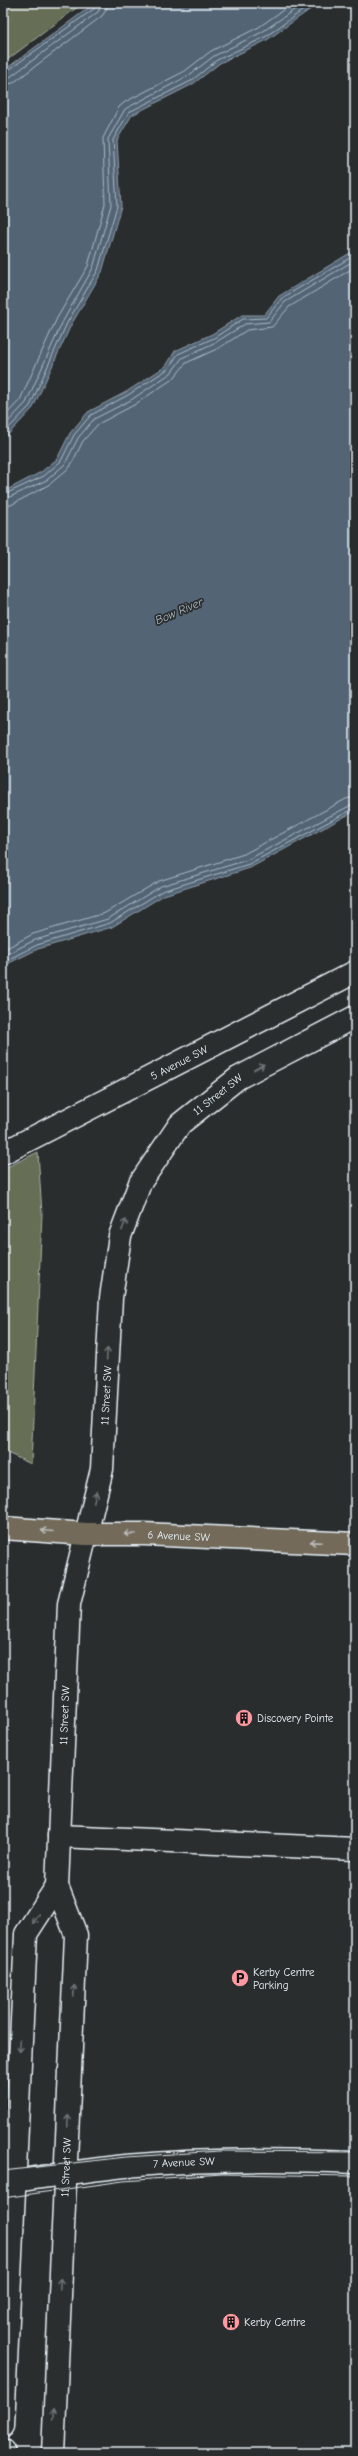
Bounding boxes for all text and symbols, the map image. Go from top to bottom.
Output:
water label: Bow River [153,594,206,627]
street label: 5 Avenue SW [149,1043,210,1083]
one-way arrow [253,1063,265,1070]
street label: 11 Street SW [191,1071,245,1118]
one-way arrow [121,1220,129,1232]
one-way arrow [103,1348,110,1361]
street label: 11 Street SW [98,1365,114,1425]
one-way arrow [92,1490,100,1503]
one-way arrow [41,1527,54,1535]
street label: 6 Avenue SW [147,1528,211,1544]
one-way arrow [124,1530,137,1538]
one-way arrow [310,1538,323,1546]
street label: 11 Street SW [57,1685,73,1745]
building icon: Discovery Pointe [234,1708,254,1728]
place label: Discovery Pointe [257,1712,334,1725]
one-way arrow [31,1913,39,1925]
place label: Kerby Centre Parking [253,1966,315,1992]
parking icon: Kerby Centre Parking [230,1968,250,1988]
one-way arrow [70,1985,77,1998]
one-way arrow [17,2039,24,2052]
one-way arrow [64,2115,71,2128]
street label: 11 Street SW [58,2137,74,2197]
street label: 7 Avenue SW [152,2155,215,2171]
one-way arrow [57,2278,64,2291]
building icon: Kerby Centre [221,2312,241,2332]
place label: Kerby Centre [244,2316,306,2329]
one-way arrow [51,2408,58,2421]

